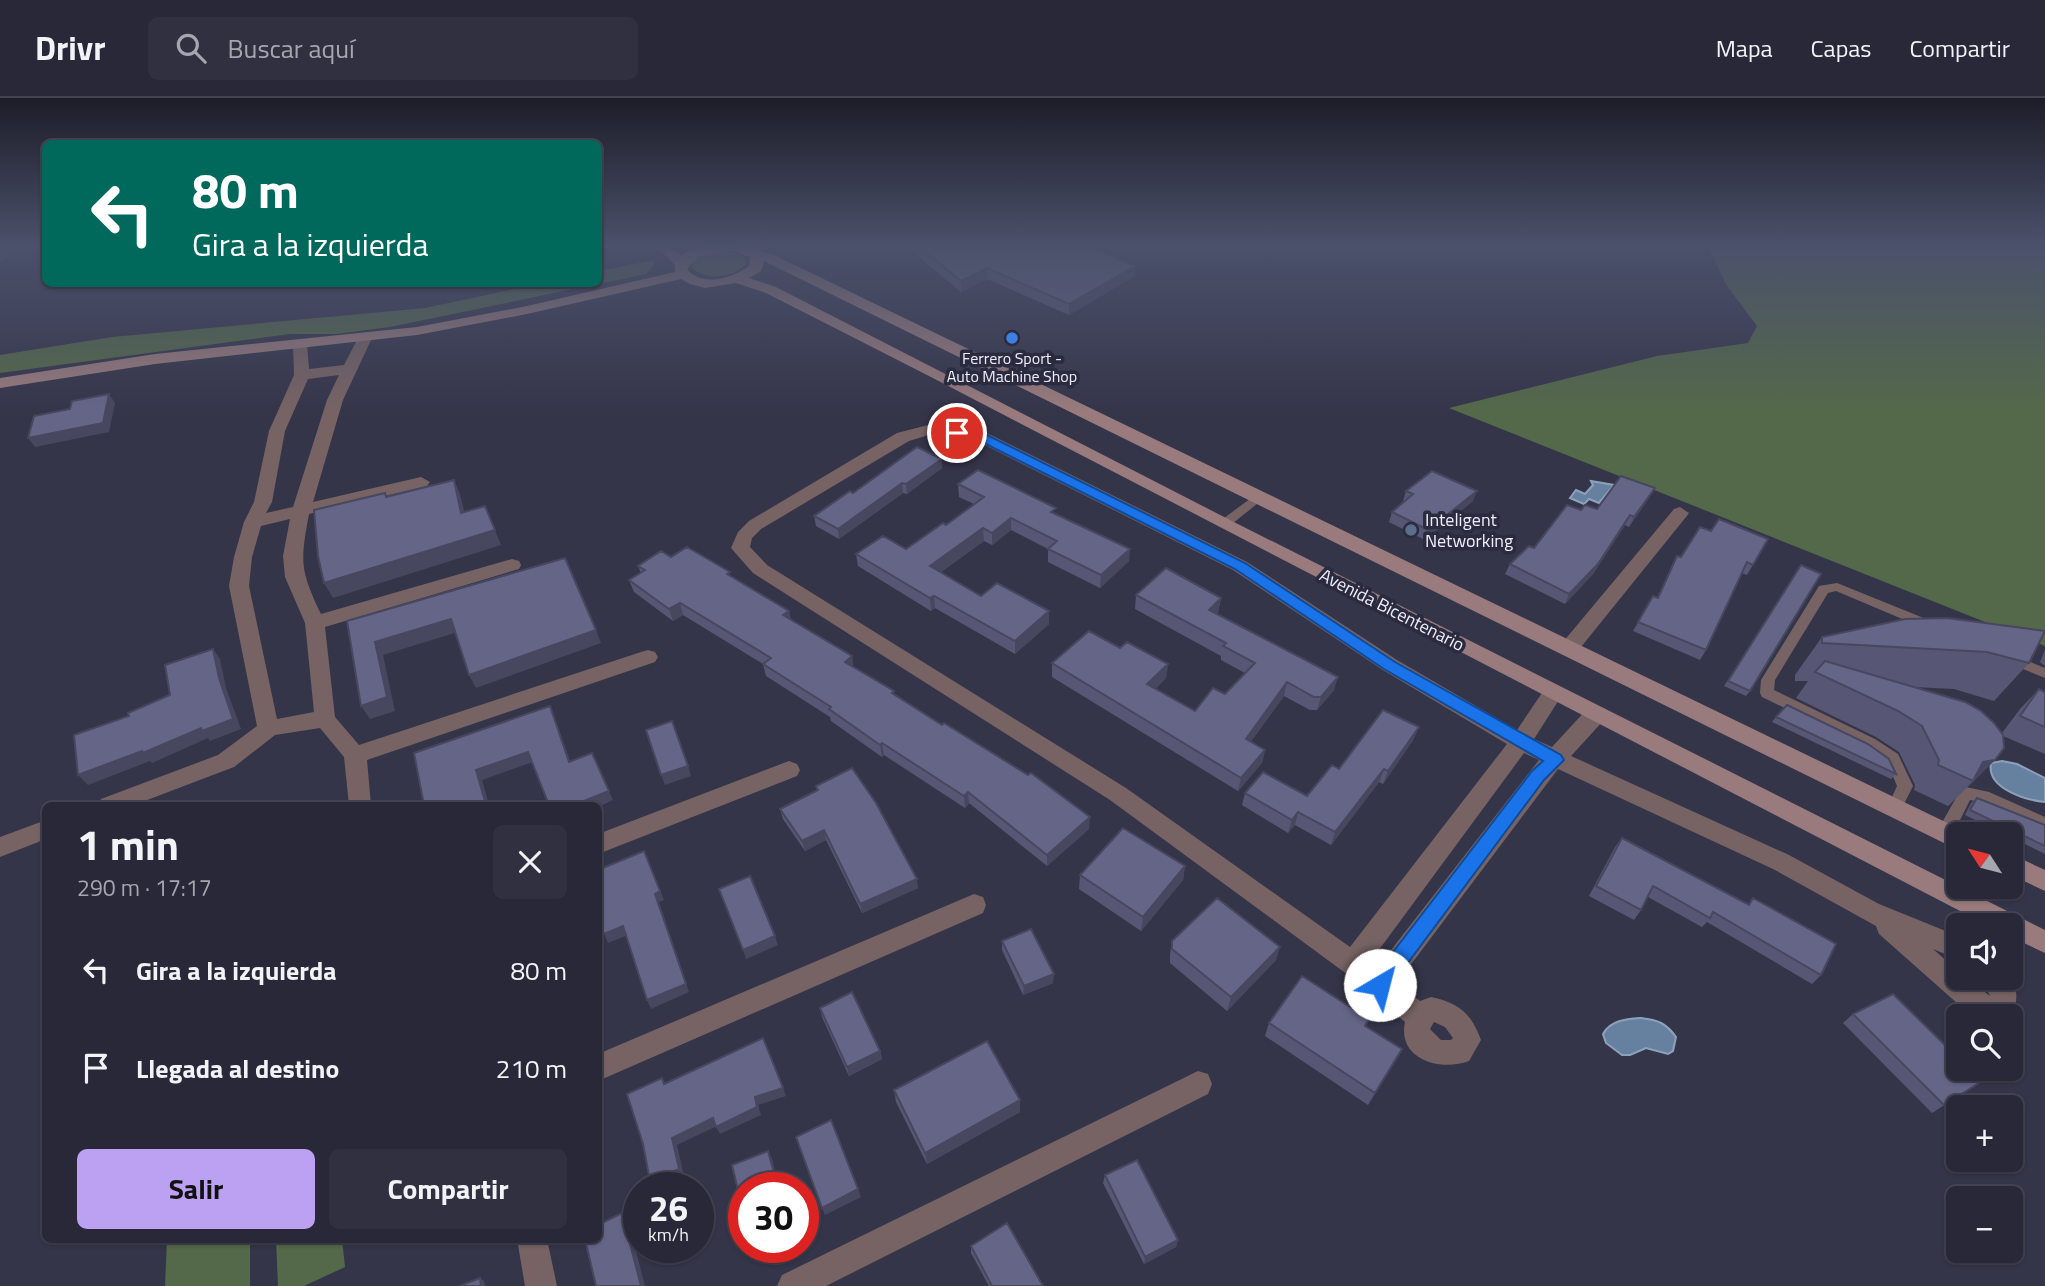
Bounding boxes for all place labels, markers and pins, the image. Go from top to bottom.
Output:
marker: Ferrero Sport - Auto Machine Shop [1004,330,1020,346]
place label: Ferrero Sport - Auto Machine Shop [947,346,1077,388]
pin [927,403,987,463]
place label: Inteligent Networking [1425,506,1513,554]
marker: Inteligent Networking [1403,522,1419,538]

